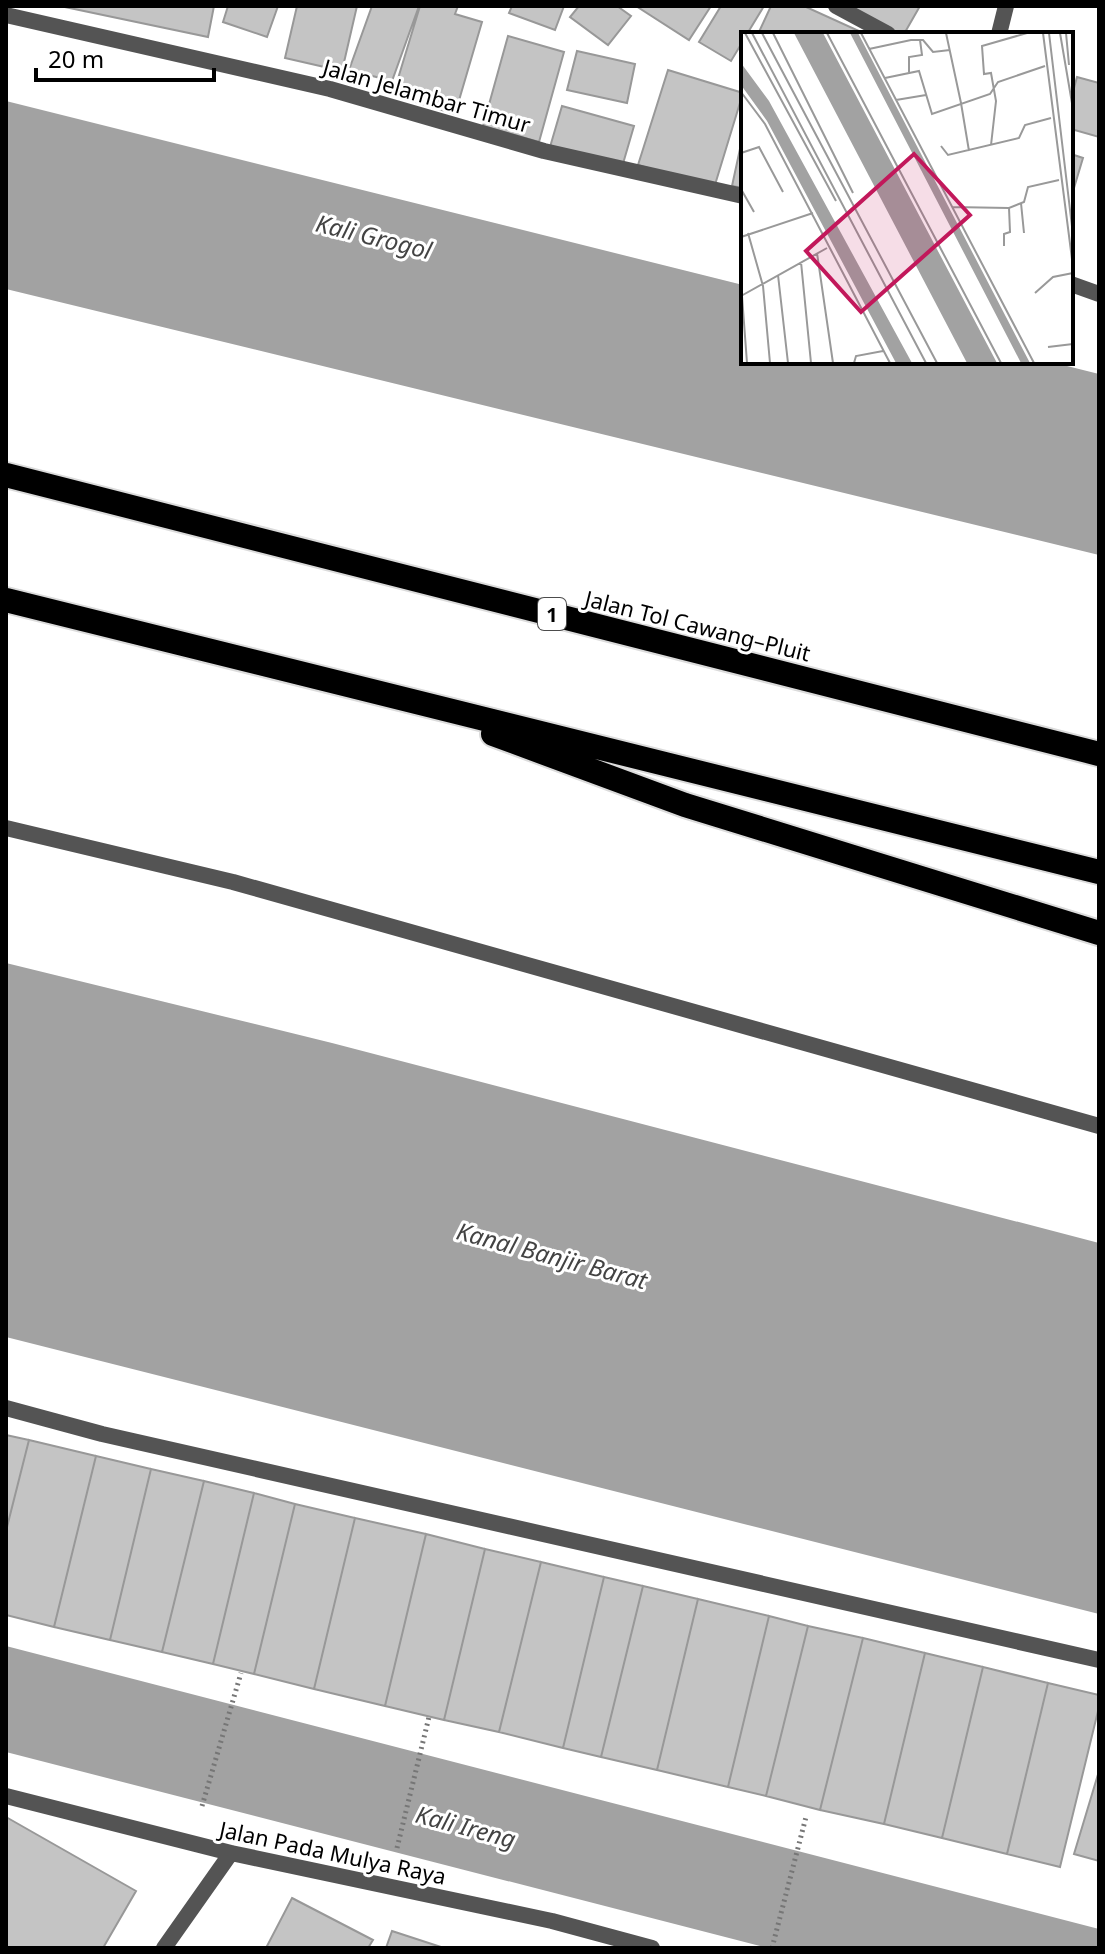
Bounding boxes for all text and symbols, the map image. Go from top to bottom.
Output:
scale bar [36,32,214,82]
inset map [741,32,1073,364]
text: 20 m [48,42,104,75]
street label: Jalan Jelambar Timur [318,50,534,139]
water label: Kali Grogol [313,206,436,267]
street label: Jalan Tol Cawang–Pluit [580,582,814,668]
road number: 1 [538,598,566,630]
water label: Kanal Banjir Barat [453,1214,652,1297]
water label: Kali Ireng [412,1797,520,1855]
street label: Jalan Pada Mulya Raya [215,1813,449,1891]

